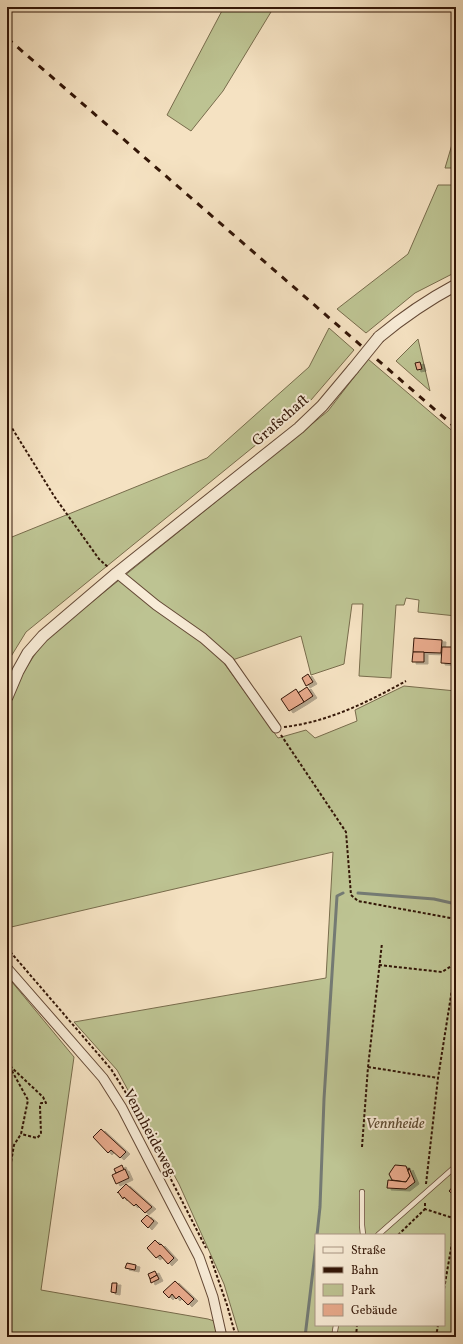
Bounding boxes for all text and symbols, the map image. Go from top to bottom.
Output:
street label: Grafschaft [248,390,314,452]
street label: Vennheideweg [117,1086,181,1181]
park label: Vennheide [365,1114,425,1135]
legend [315,1234,445,1326]
text: Straße [351,1243,386,1259]
text: Bahn [351,1263,379,1279]
text: Park [351,1283,376,1299]
text: Gebäude [351,1303,398,1319]

